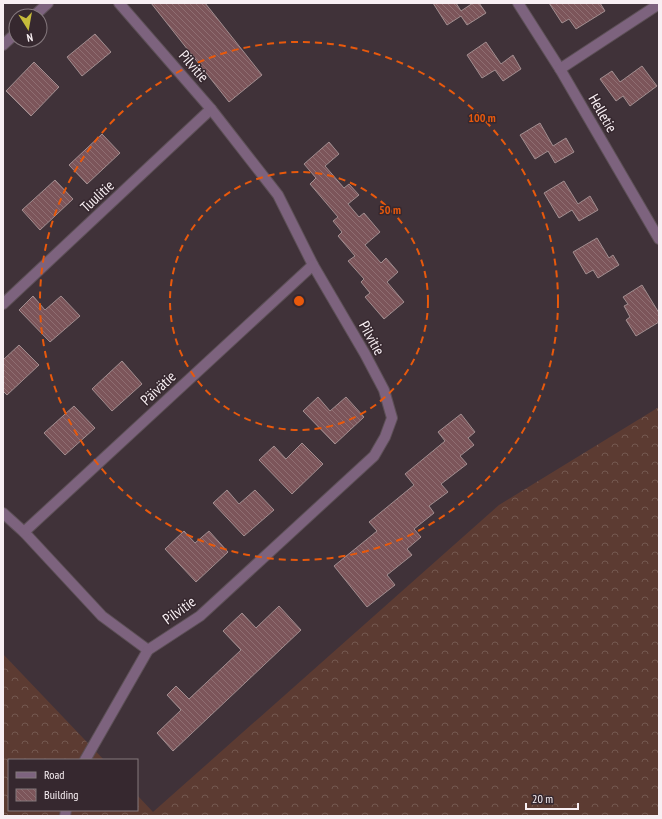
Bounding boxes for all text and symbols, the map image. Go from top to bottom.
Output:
north arrow [8,8,48,48]
text: N [26,30,34,45]
street label: Pilvitie [175,46,213,86]
street label: Helletie [585,90,621,136]
text: 100 m [468,110,496,125]
street label: Tuulitie [76,176,118,216]
text: 50 m [379,202,401,217]
centre of rings [292,294,306,308]
street label: Pilvitie [355,318,389,358]
street label: Päivätie [136,367,180,409]
street label: Pilvitie [159,592,199,628]
legend [8,759,138,811]
text: Road [44,767,64,782]
scale bar [526,785,578,811]
text: Building [44,787,79,802]
text: 20 m [532,791,553,806]

